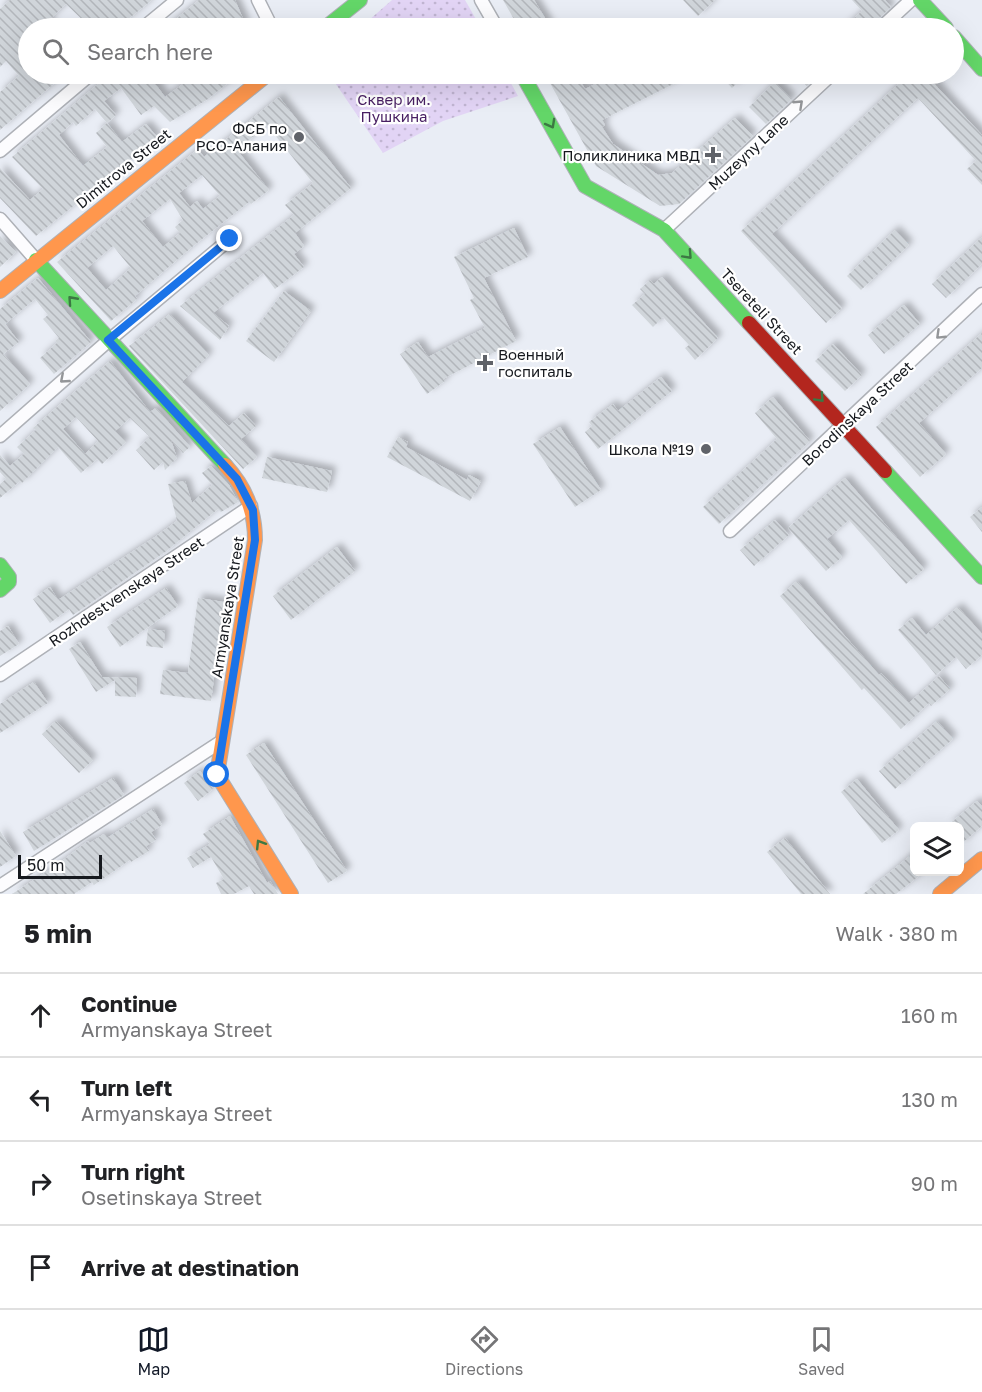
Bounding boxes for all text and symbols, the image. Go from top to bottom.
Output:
search box [18,18,964,84]
icon: search [39,35,72,68]
text: Search here [87,38,213,65]
park label: Сквер им. Пушкина [357,90,431,125]
one-way arrow [793,100,803,111]
street label: Muzeyny Lane [704,110,792,194]
one-way arrow [544,118,555,129]
place label: ФСБ по РСО-Алания [196,119,287,154]
street label: Dimitrova Street [72,124,174,212]
marker: ФСБ по РСО-Алания [292,130,306,144]
place label: Поликлиника МВД [562,146,700,164]
marker: Поликлиника МВД [704,146,722,164]
route end [216,225,242,251]
one-way arrow [680,248,691,259]
street label: Tsereteli Street [718,264,806,358]
one-way arrow [68,296,79,307]
one-way arrow [936,327,947,338]
place label: Военный госпиталь [498,345,572,380]
marker: Военный госпиталь [476,354,494,372]
street label: Borodinskaya Street [798,357,916,469]
one-way arrow [60,372,71,383]
one-way arrow [813,391,824,402]
place label: Школа №19 [608,440,694,458]
marker: Школа №19 [699,442,713,456]
street label: Rozhdestvenskaya Street [45,532,207,650]
street label: Armyanskaya Street [207,535,247,679]
route start [203,761,229,787]
map controls [910,822,964,876]
button: layers [910,822,964,876]
one-way arrow [257,840,268,851]
scale bar [18,852,102,880]
text: 50 m [27,855,64,875]
text: 5 min [24,918,92,949]
text: Walk · 380 m [836,921,958,945]
text: Continue [81,990,177,1017]
icon: ahead [24,999,57,1032]
text: 160 m [901,1003,958,1027]
text: Armyanskaya Street [81,1017,272,1041]
text: Turn left [81,1074,172,1101]
icon: left [24,1083,57,1116]
text: 130 m [902,1087,958,1111]
text: Armyanskaya Street [81,1101,272,1125]
text: Turn right [81,1158,185,1185]
icon: right [24,1167,57,1200]
text: 90 m [911,1171,958,1195]
text: Osetinskaya Street [81,1185,262,1209]
icon: arrive [24,1251,57,1284]
text: Arrive at destination [81,1254,299,1281]
tab: Map [137,1323,170,1379]
tab: Directions [445,1323,523,1379]
tab: Saved [798,1323,845,1379]

